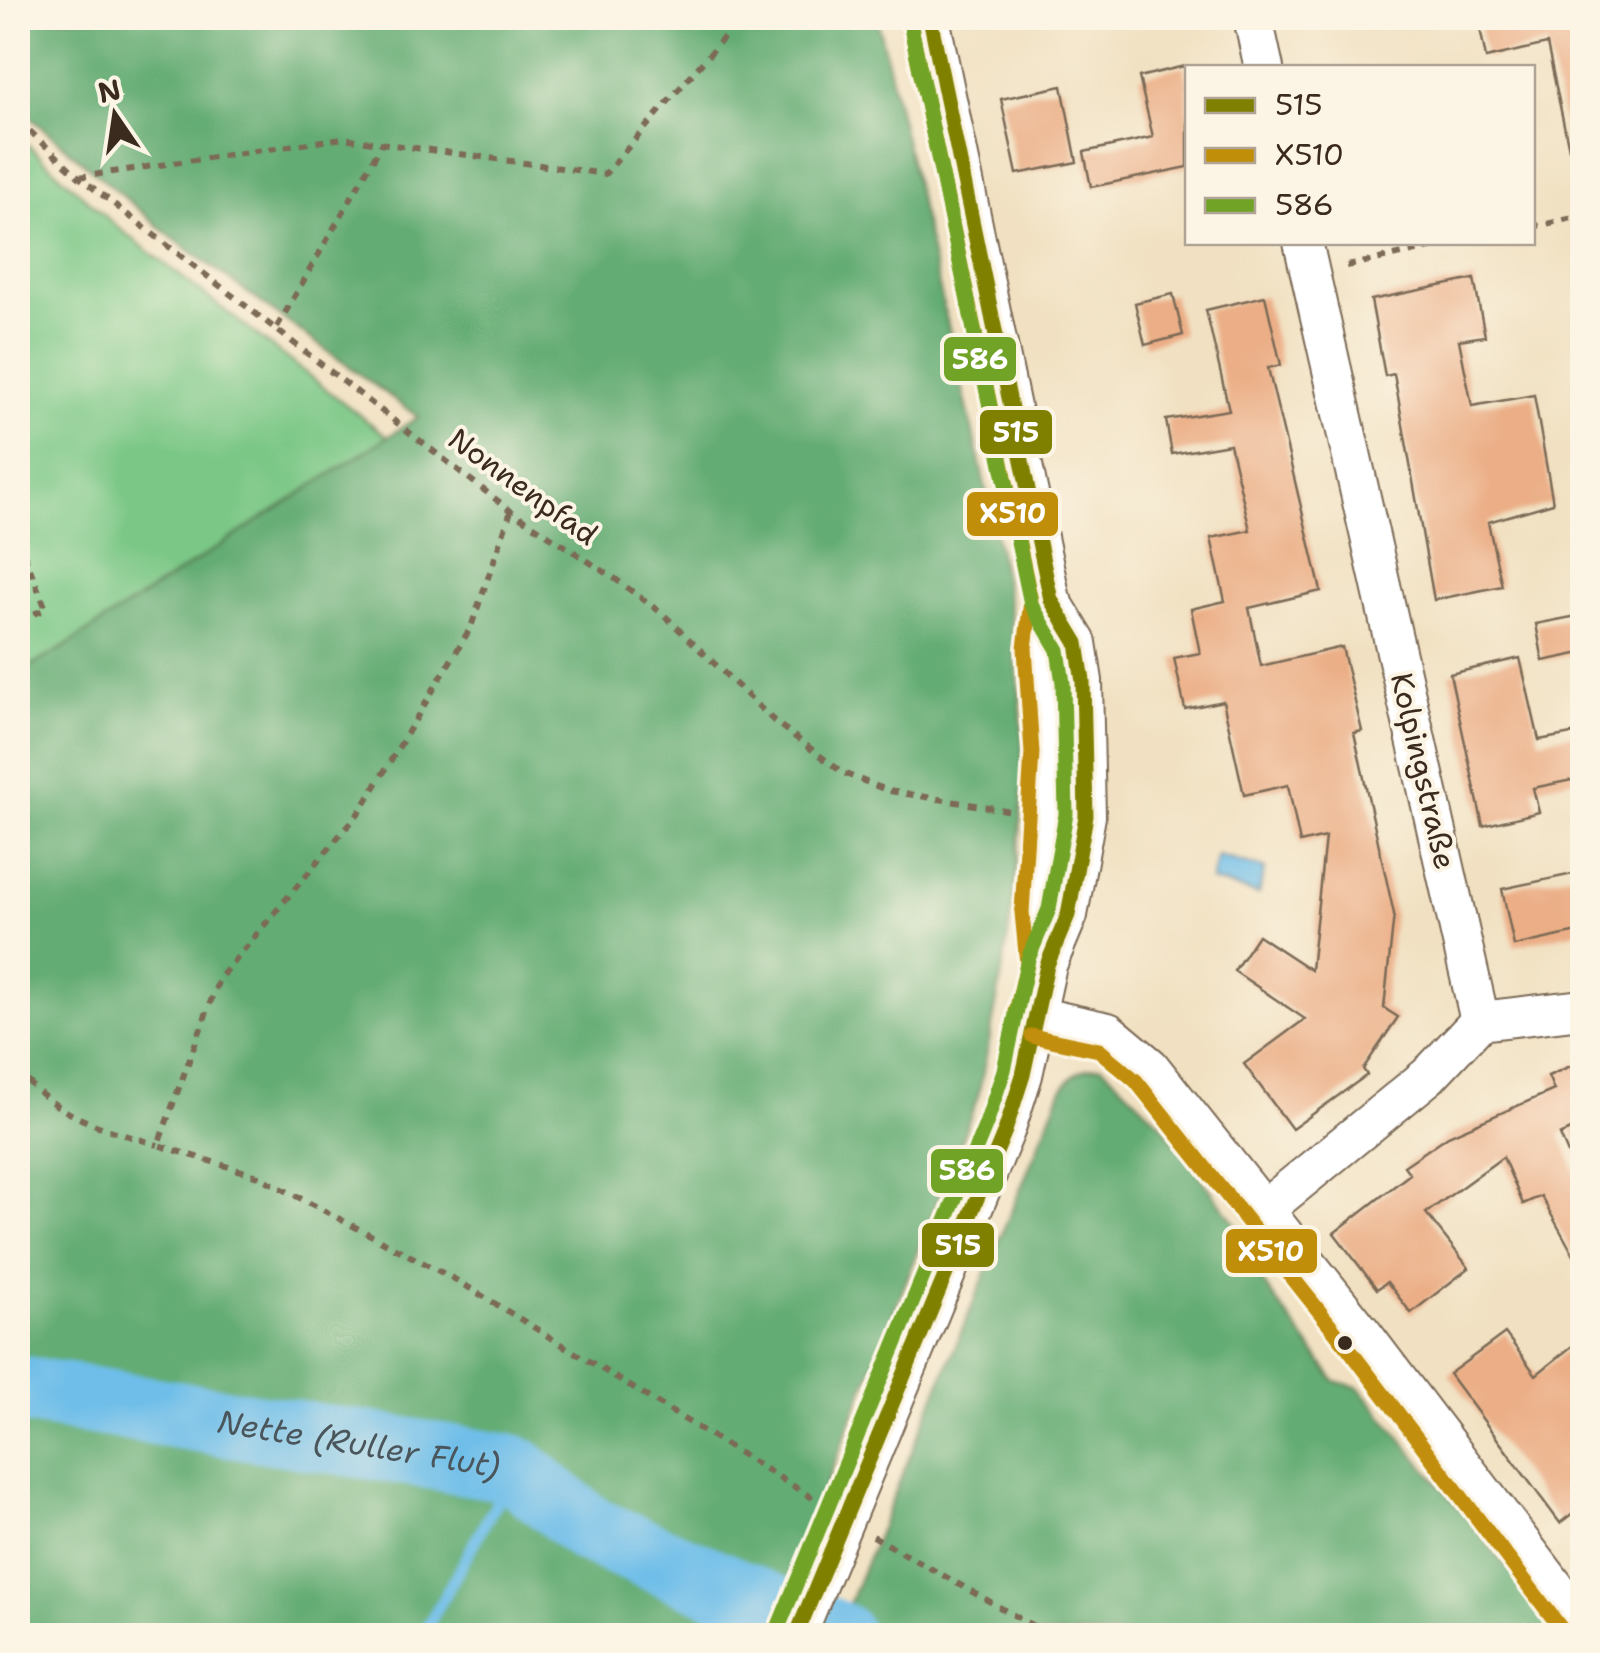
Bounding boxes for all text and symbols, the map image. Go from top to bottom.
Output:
north arrow [65,65,165,165]
legend [1185,65,1535,245]
text: N [94,70,124,112]
text: 515 [1275,84,1323,125]
text: X510 [1275,134,1344,175]
text: 586 [1275,184,1334,225]
line badge: 586 [942,335,1018,383]
text: 586 [952,340,1008,378]
line badge: 515 [978,408,1054,456]
text: 515 [993,413,1039,451]
street label: Nonnenpfad [440,418,606,555]
line badge: X510 [965,490,1060,538]
text: X510 [980,494,1046,532]
street label: Kolpingstraße [1381,669,1466,873]
line badge: 586 [929,1147,1005,1195]
text: 586 [939,1151,995,1189]
line badge: 515 [920,1221,996,1269]
text: 515 [935,1226,981,1264]
line badge: X510 [1224,1227,1319,1275]
text: X510 [1238,1232,1304,1270]
unlabelled marker [1335,1333,1355,1353]
water label: Nette (Ruller Flut) [214,1399,503,1487]

